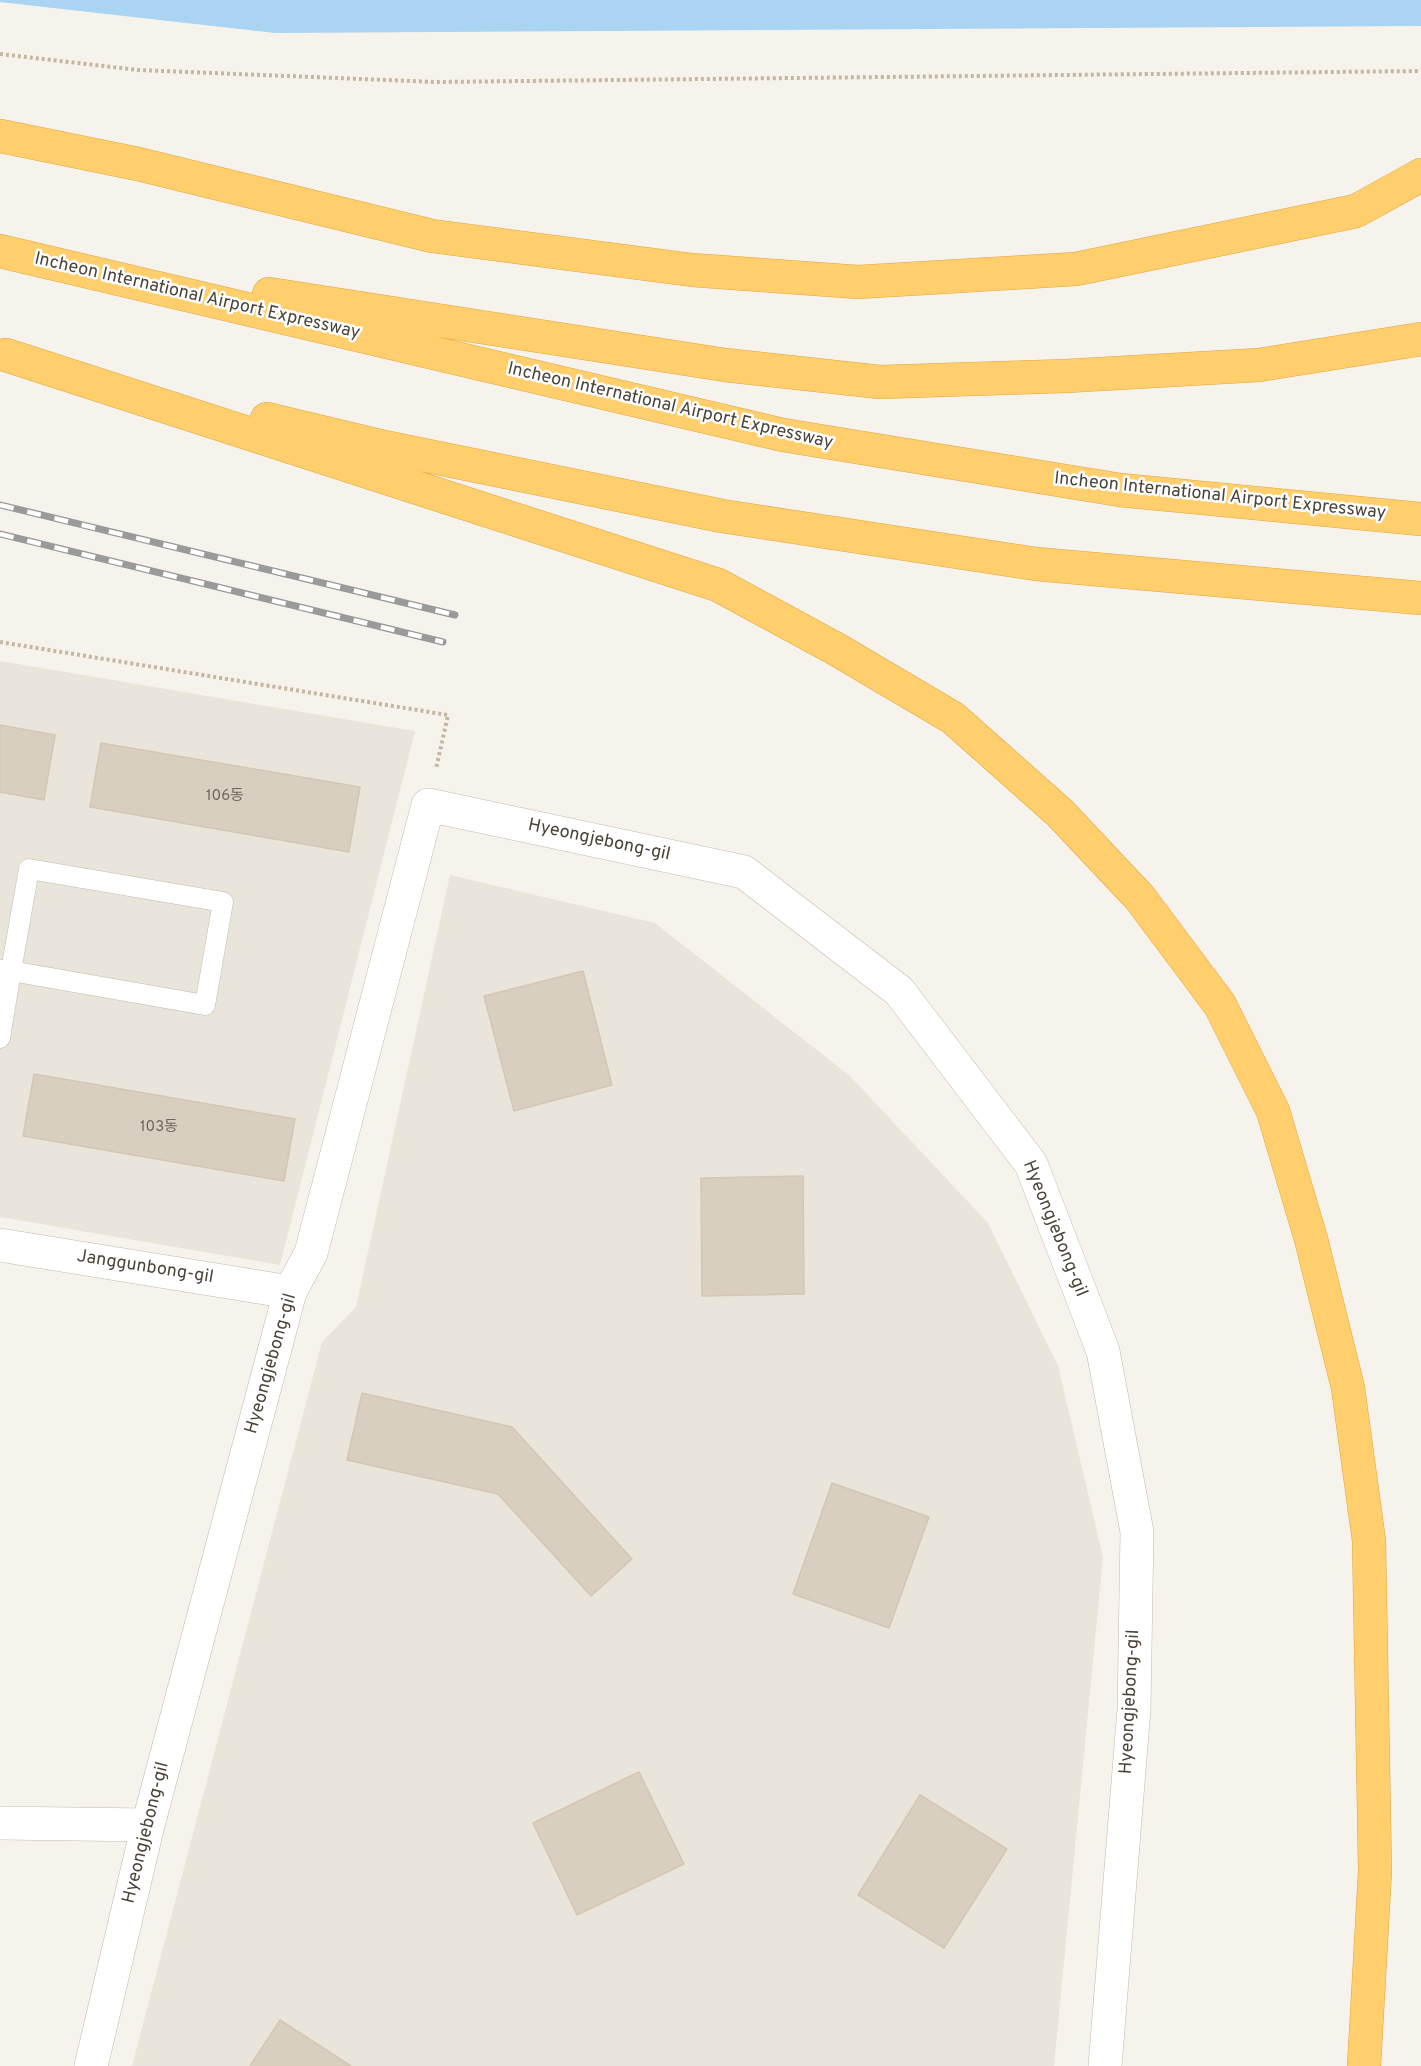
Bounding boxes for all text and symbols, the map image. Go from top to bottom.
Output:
street label: Incheon International Airport Expressway [32,249,362,345]
street label: Incheon International Airport Expressway [505,359,835,455]
street label: Incheon International Airport Expressway [1053,469,1387,525]
house number: 106동 [206,788,244,806]
street label: Hyeongjebong-gil [526,815,672,867]
house number: 103동 [140,1119,178,1137]
street label: Hyeongjebong-gil [1017,1158,1091,1300]
street label: Janggunbong-gil [75,1247,215,1289]
street label: Hyeongjebong-gil [242,1291,302,1437]
street label: Hyeongjebong-gil [1116,1629,1146,1775]
street label: Hyeongjebong-gil [119,1760,175,1906]

